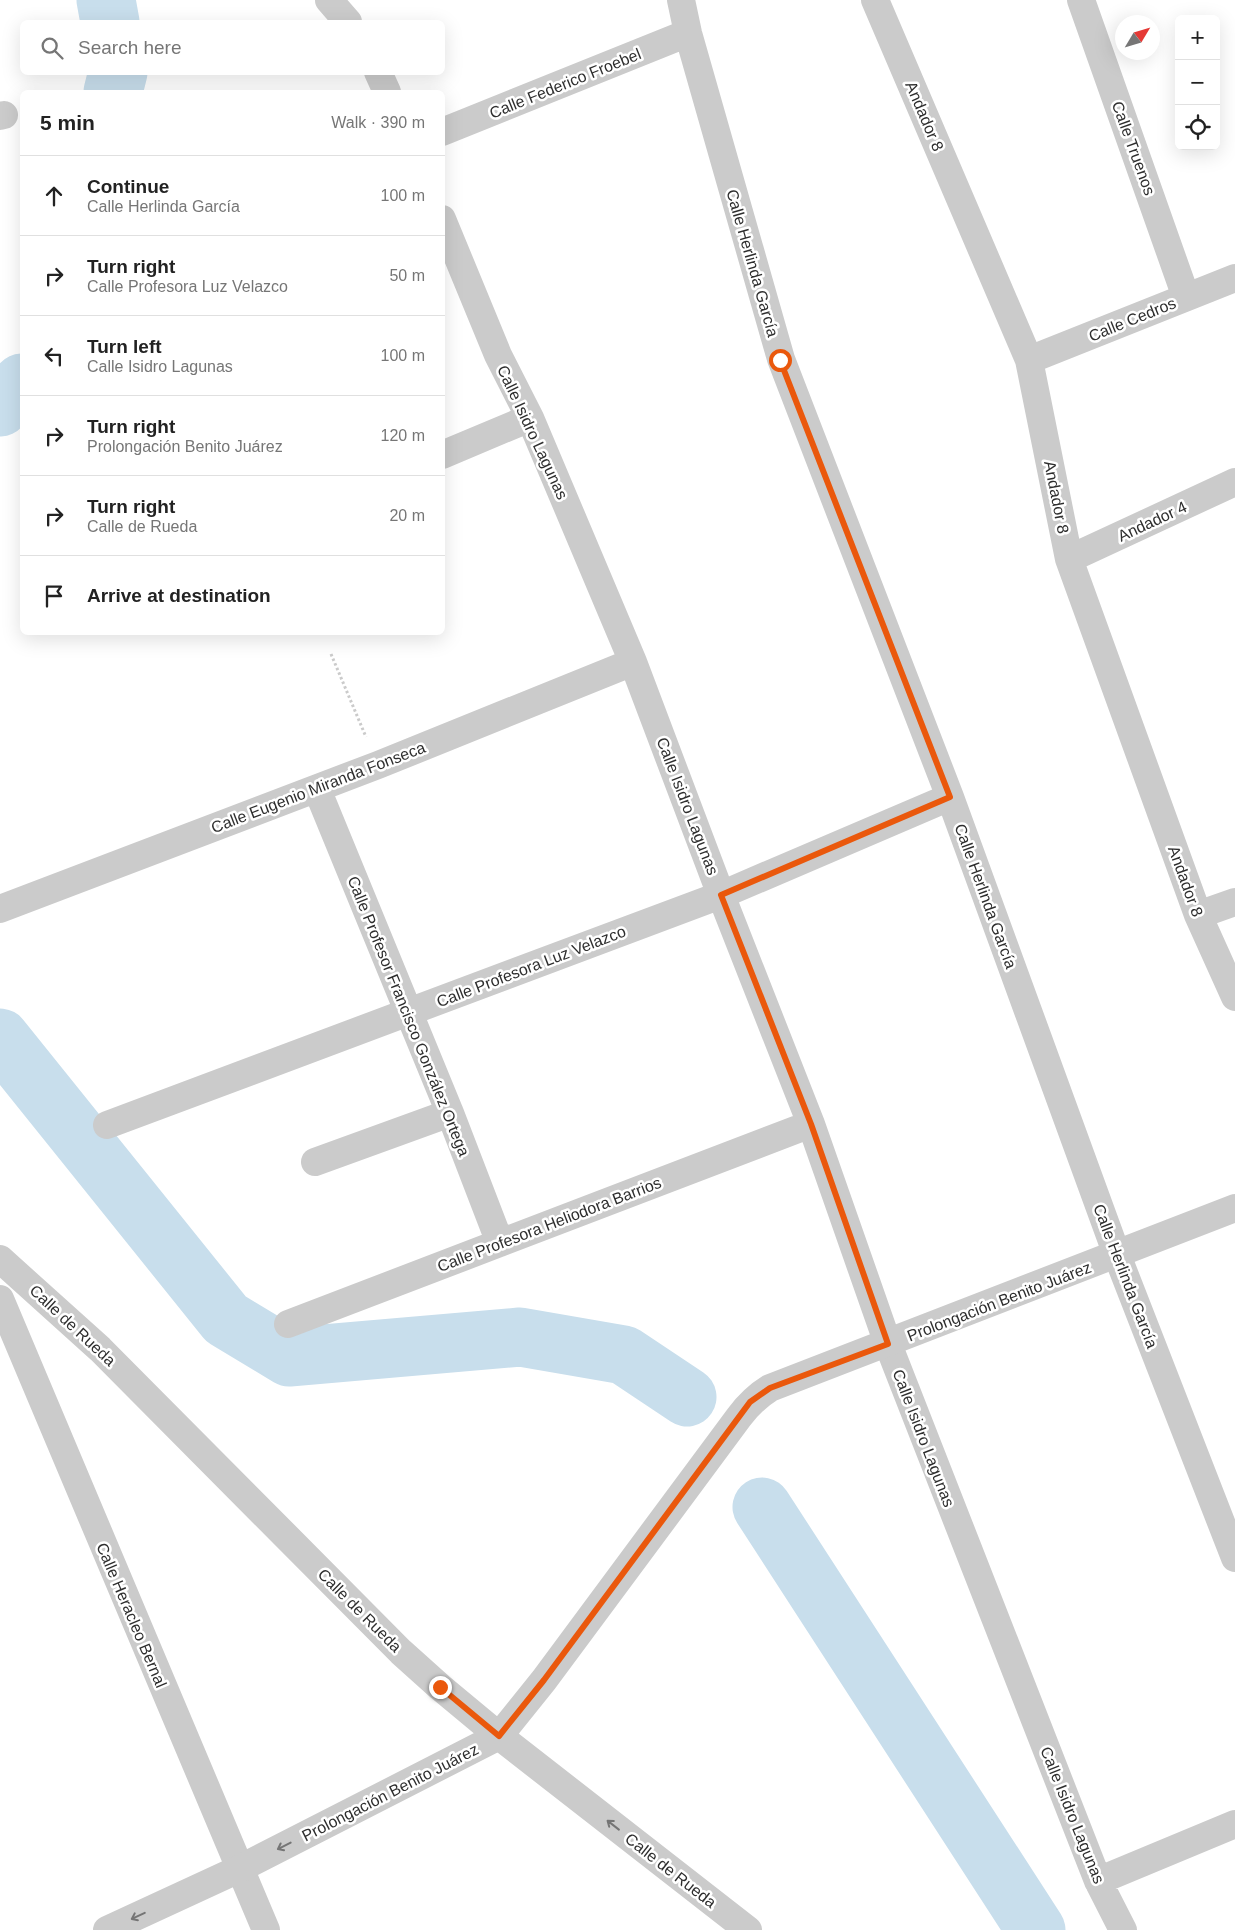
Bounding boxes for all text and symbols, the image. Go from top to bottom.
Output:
north arrow [1115,15,1160,60]
map controls [1175,15,1220,150]
button: + [1175,15,1220,60]
search box [20,20,445,75]
icon: search [38,34,66,62]
text: Search here [78,37,182,58]
street label: Calle Federico Froebel [487,45,643,122]
button: − [1175,60,1220,105]
street label: Andador 8 [902,79,947,154]
street label: Calle Truenos [1109,99,1158,197]
button: locate [1175,105,1220,150]
text: 5 min [40,111,95,134]
text: Walk · 390 m [331,114,425,131]
text: Continue [87,176,169,197]
icon: ahead [40,182,68,210]
text: 100 m [381,187,425,204]
street label: Calle Herlinda García [723,187,782,339]
text: Calle Herlinda García [87,198,240,215]
text: Turn right [87,256,175,277]
icon: right [40,262,68,290]
text: 50 m [389,267,425,284]
text: Calle Profesora Luz Velazco [87,278,288,295]
street label: Calle Cedros [1086,294,1178,345]
text: Turn left [87,336,162,357]
icon: left [40,342,68,370]
text: 100 m [381,347,425,364]
route start [769,349,792,372]
text: Calle Isidro Lagunas [87,358,233,375]
street label: Calle Isidro Lagunas [494,363,571,502]
text: Turn right [87,416,175,437]
icon: right [40,422,68,450]
text: 120 m [381,427,425,444]
text: Prolongación Benito Juárez [87,438,283,455]
street label: Andador 8 [1041,459,1072,535]
text: Turn right [87,496,175,517]
street label: Andador 4 [1115,498,1189,545]
icon: right [40,502,68,530]
text: 20 m [389,507,425,524]
text: Calle de Rueda [87,518,197,535]
icon: arrive [40,582,68,610]
text: Arrive at destination [87,585,271,606]
street label: Calle Isidro Lagunas [653,735,722,877]
street label: Calle Eugenio Miranda Fonseca [209,739,428,836]
street label: Calle Herlinda García [951,821,1020,971]
street label: Andador 8 [1165,844,1206,919]
street label: Calle Profesor Francisco González Ortega [344,874,473,1159]
street label: Calle Profesora Luz Velazco [434,922,628,1010]
street label: Calle Profesora Heliodora Barrios [435,1174,663,1275]
street label: Calle Herlinda García [1090,1202,1161,1351]
street label: Prolongación Benito Juárez [905,1258,1094,1344]
street label: Calle de Rueda [27,1282,119,1369]
street label: Calle Isidro Lagunas [889,1367,958,1509]
street label: Calle Heracleo Bernal [93,1540,170,1690]
street label: Calle de Rueda [315,1565,405,1655]
route end [429,1676,452,1699]
street label: Prolongación Benito Juárez [299,1740,481,1844]
street label: Calle Isidro Lagunas [1037,1744,1108,1886]
one-way arrow [607,1819,620,1830]
street label: Calle de Rueda [622,1830,719,1911]
one-way arrow [277,1842,292,1851]
one-way arrow [131,1912,146,1921]

